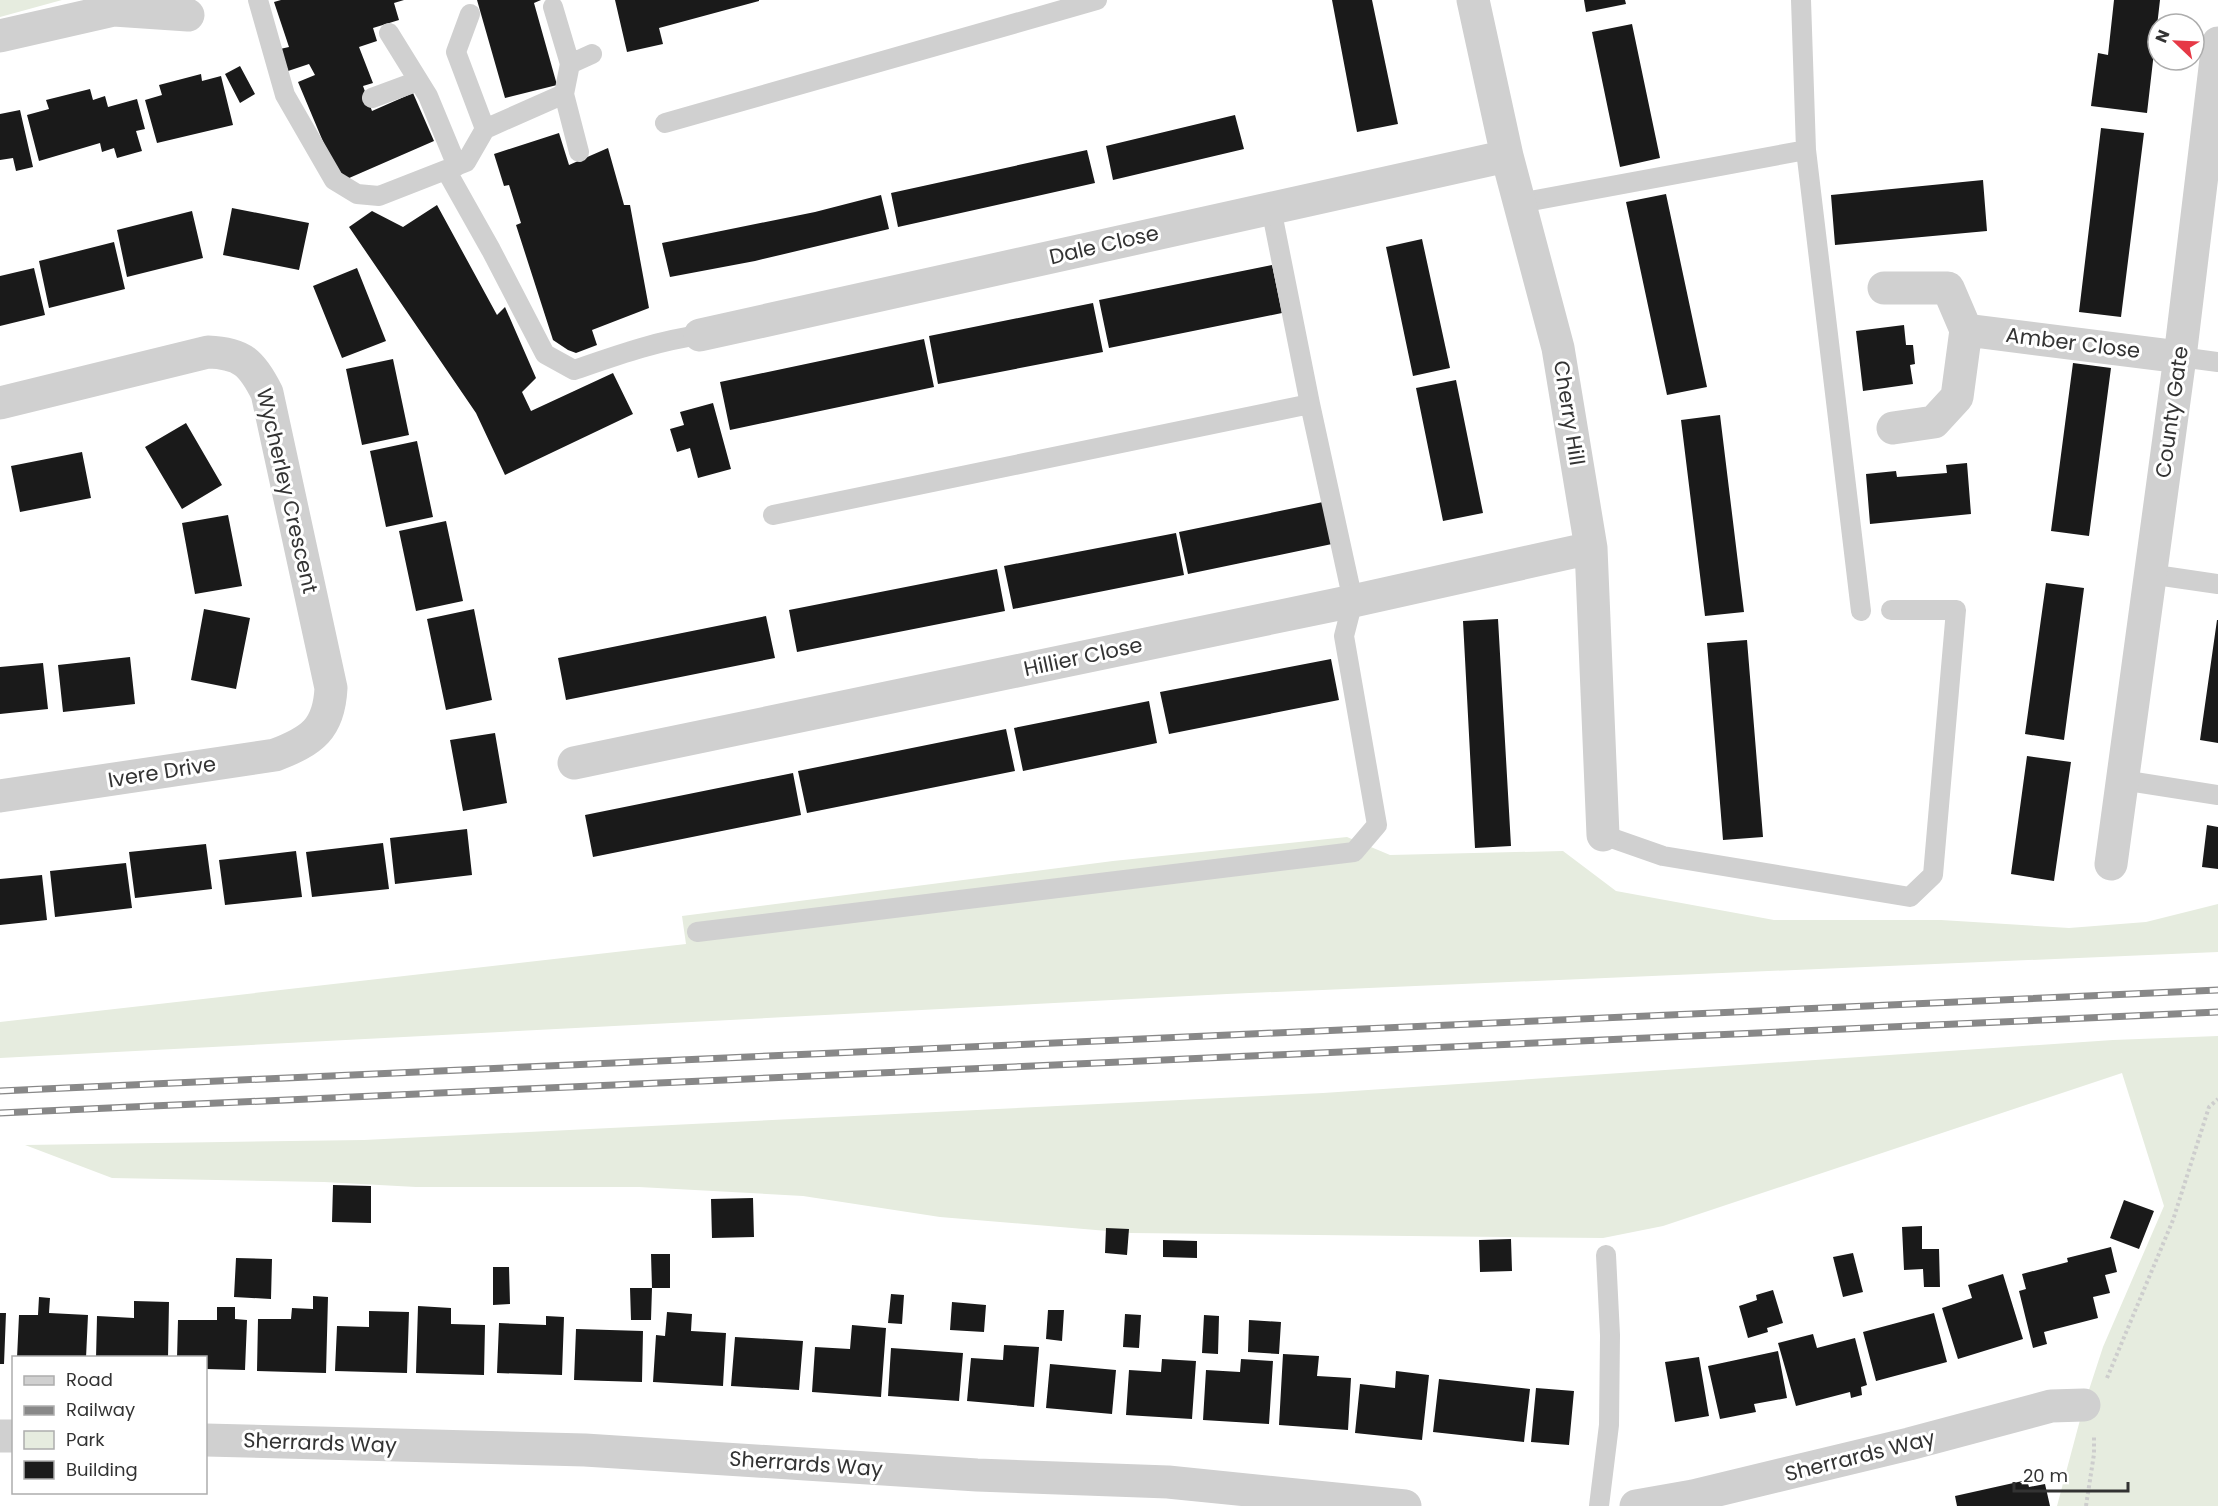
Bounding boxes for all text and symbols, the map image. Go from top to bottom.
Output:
north arrow [2146,12,2206,72]
text: N [2150,26,2176,46]
street label: Dale Close [1046,218,1162,271]
street label: Amber Close [2004,320,2142,365]
street label: County Gate [2148,344,2195,480]
street label: Cherry Hill [1547,358,1592,467]
street label: Wycherley Crescent [250,385,325,596]
street label: Hillier Close [1021,630,1145,683]
street label: Ivere Drive [106,749,218,794]
legend [12,1356,207,1494]
text: Road [66,1367,113,1392]
text: Railway [66,1397,135,1422]
street label: Sherrards Way [1782,1423,1938,1488]
street label: Sherrards Way [243,1425,398,1460]
text: Park [66,1427,105,1452]
street label: Sherrards Way [728,1444,884,1483]
scale bar [2014,1455,2128,1493]
text: Building [66,1457,138,1482]
text: 20 m [2023,1463,2068,1488]

